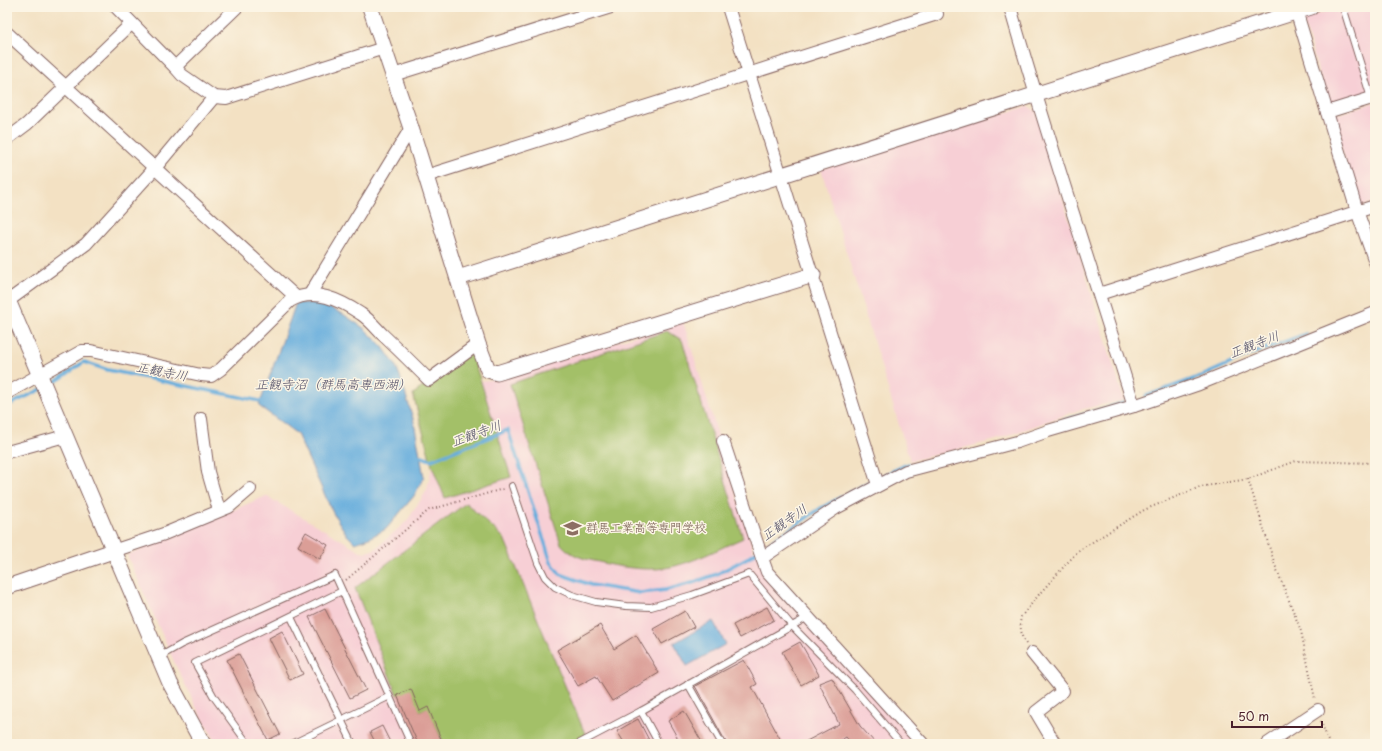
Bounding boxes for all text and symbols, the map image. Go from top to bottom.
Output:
water label: 正観寺川 [1226,325,1282,362]
water label: 正観寺川 [135,356,189,385]
water label: 正観寺沼（群馬高専西湖） [255,374,411,393]
water label: 正観寺川 [448,415,504,450]
water label: 正観寺川 [757,499,810,544]
school or university icon: 群馬工業高等専門学校 [563,518,583,538]
place label: 群馬工業高等専門学校 [586,518,706,536]
scale bar [1232,703,1322,729]
text: 50 m [1238,707,1269,725]

